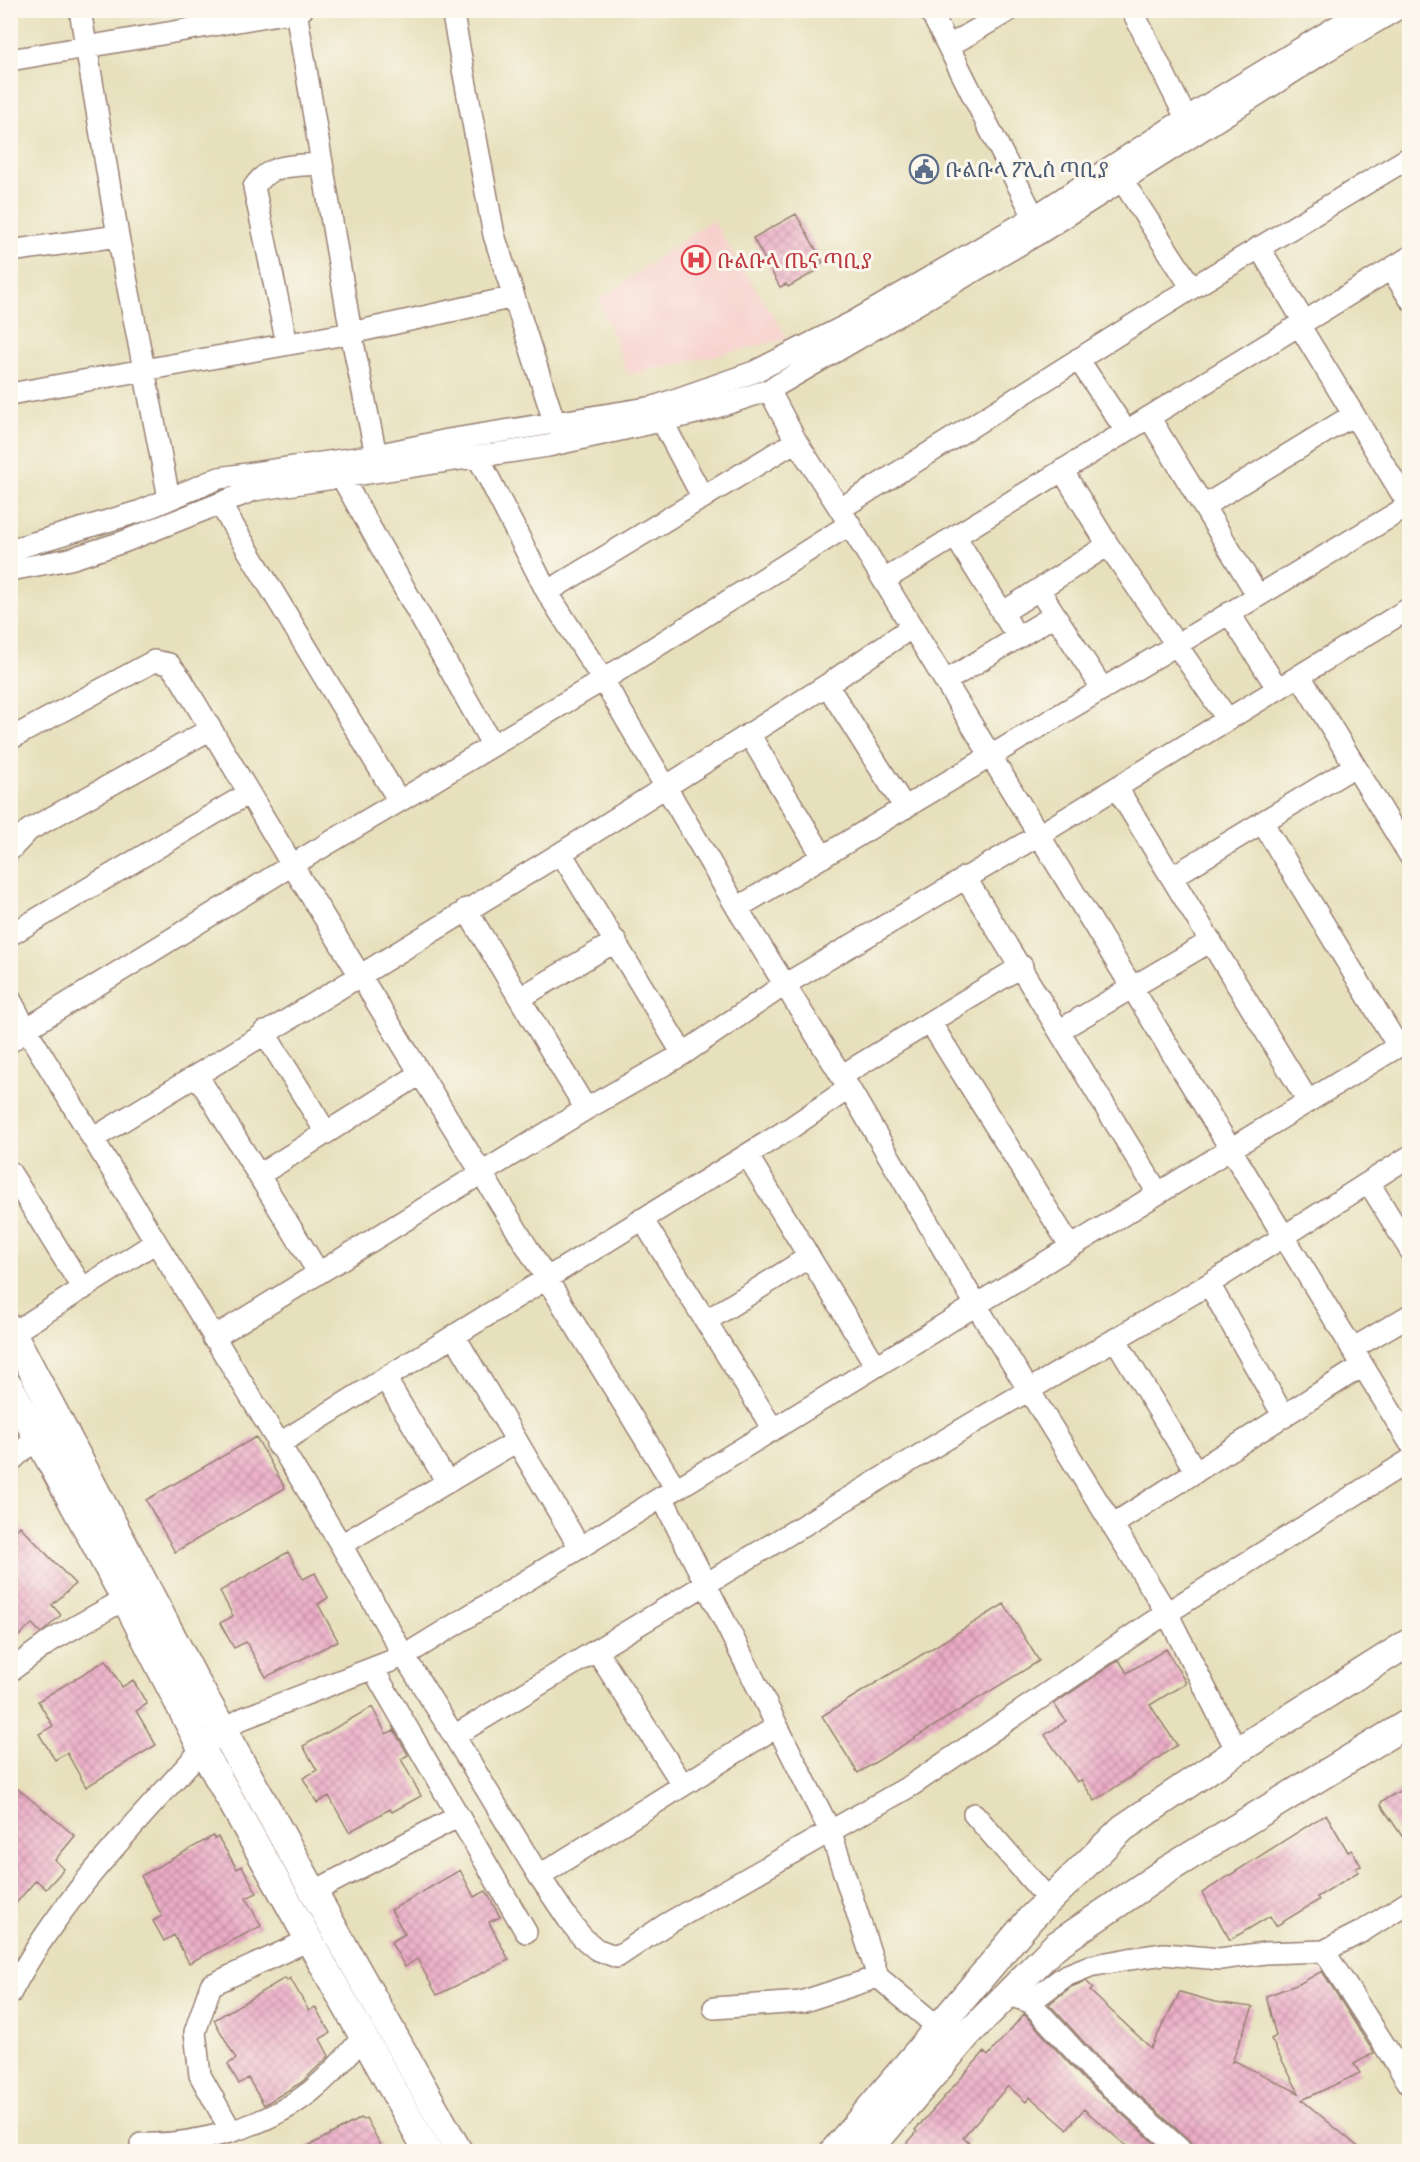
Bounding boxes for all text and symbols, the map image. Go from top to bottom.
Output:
public building icon: ቡልቡላ ፖሊስ ጣቢያ [908,153,940,185]
place label: ቡልቡላ ፖሊስ ጣቢያ [945,156,1109,183]
hospital icon: ቡልቡላ ጤና ጣቢያ [680,244,712,276]
place label: ቡልቡላ ጤና ጣቢያ [717,247,872,274]

